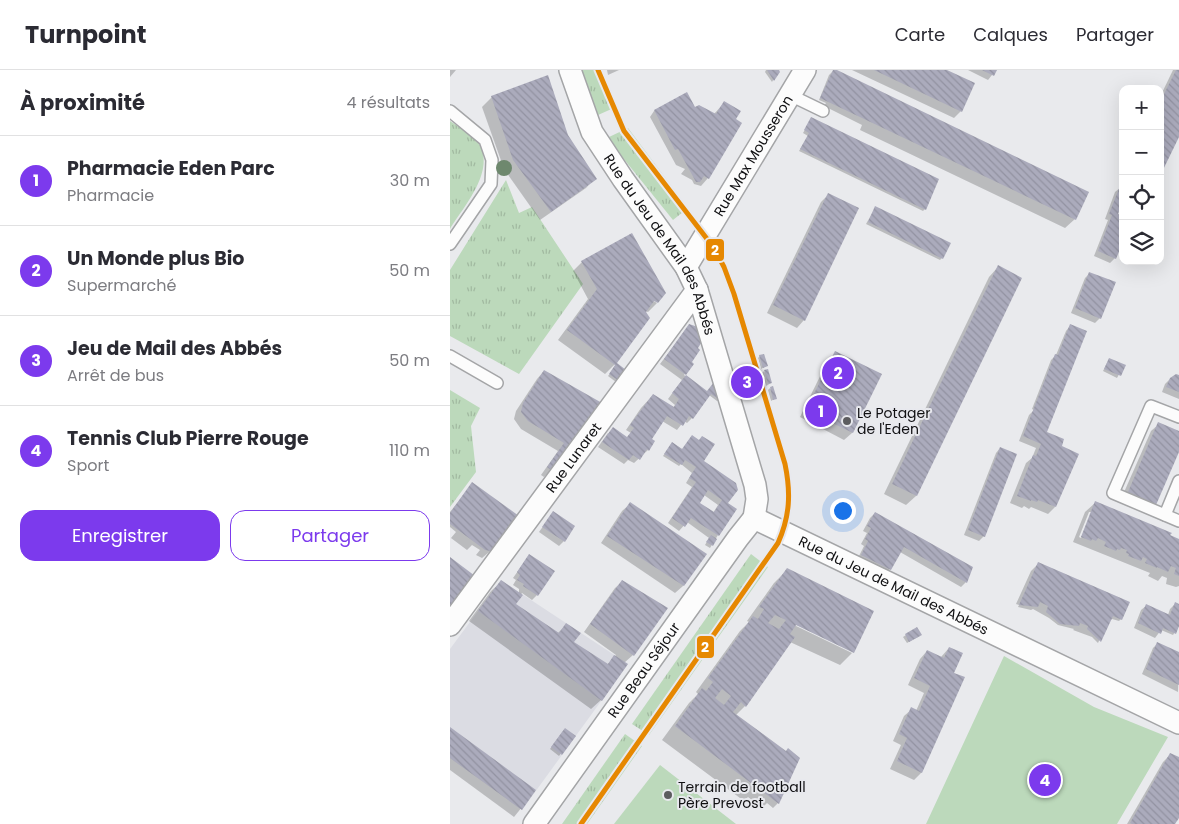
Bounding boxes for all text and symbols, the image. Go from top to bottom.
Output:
text: Turnpoint [25,18,146,51]
text: Carte [895,22,945,47]
text: Calques [973,22,1048,47]
text: Partager [1076,22,1154,47]
map controls [1119,85,1164,265]
button: + [1119,85,1164,130]
text: À proximité [20,88,145,117]
text: 4 résultats [346,91,430,114]
street label: Rue Max Mousseron [709,91,798,220]
button: − [1119,130,1164,175]
street label: Rue du Jeu de Mail des Abbés [599,150,720,337]
text: Pharmacie Eden Parc [67,155,275,182]
text: 1 [33,169,39,192]
text: 30 m [390,169,430,192]
button: locate [1119,175,1164,220]
text: Pharmacie [67,184,154,207]
button: layers [1119,220,1164,265]
line badge: 2 [705,238,725,262]
text: 2 [711,240,719,260]
text: Un Monde plus Bio [67,245,244,272]
text: 2 [31,259,41,282]
text: 50 m [389,259,430,282]
text: Supermarché [67,274,176,297]
text: Jeu de Mail des Abbés [67,335,282,362]
text: 3 [31,349,41,372]
text: 50 m [389,349,430,372]
pin: 2 [822,354,854,392]
pin: 3 [731,363,763,401]
text: Arrêt de bus [67,364,164,387]
pin: 1 [805,392,837,430]
place label: Le Potager de l'Eden [857,403,930,439]
marker: Le Potager de l'Eden [841,415,853,427]
street label: Rue Lunaret [541,418,606,497]
text: Tennis Club Pierre Rouge [67,425,309,452]
text: 4 [31,439,41,462]
text: 110 m [389,439,430,462]
text: Sport [67,454,109,477]
your location [830,498,856,524]
button: Enregistrer [20,510,220,561]
button: Partager [230,510,430,561]
street label: Rue du Jeu de Mail des Abbés [795,531,992,640]
street label: Rue Beau Séjour [603,618,685,722]
line badge: 2 [696,635,715,659]
text: 2 [701,637,709,657]
pin: 4 [1029,761,1061,799]
place label: Terrain de football Père Prevost [678,777,806,813]
marker: Terrain de football Père Prevost [662,789,674,801]

